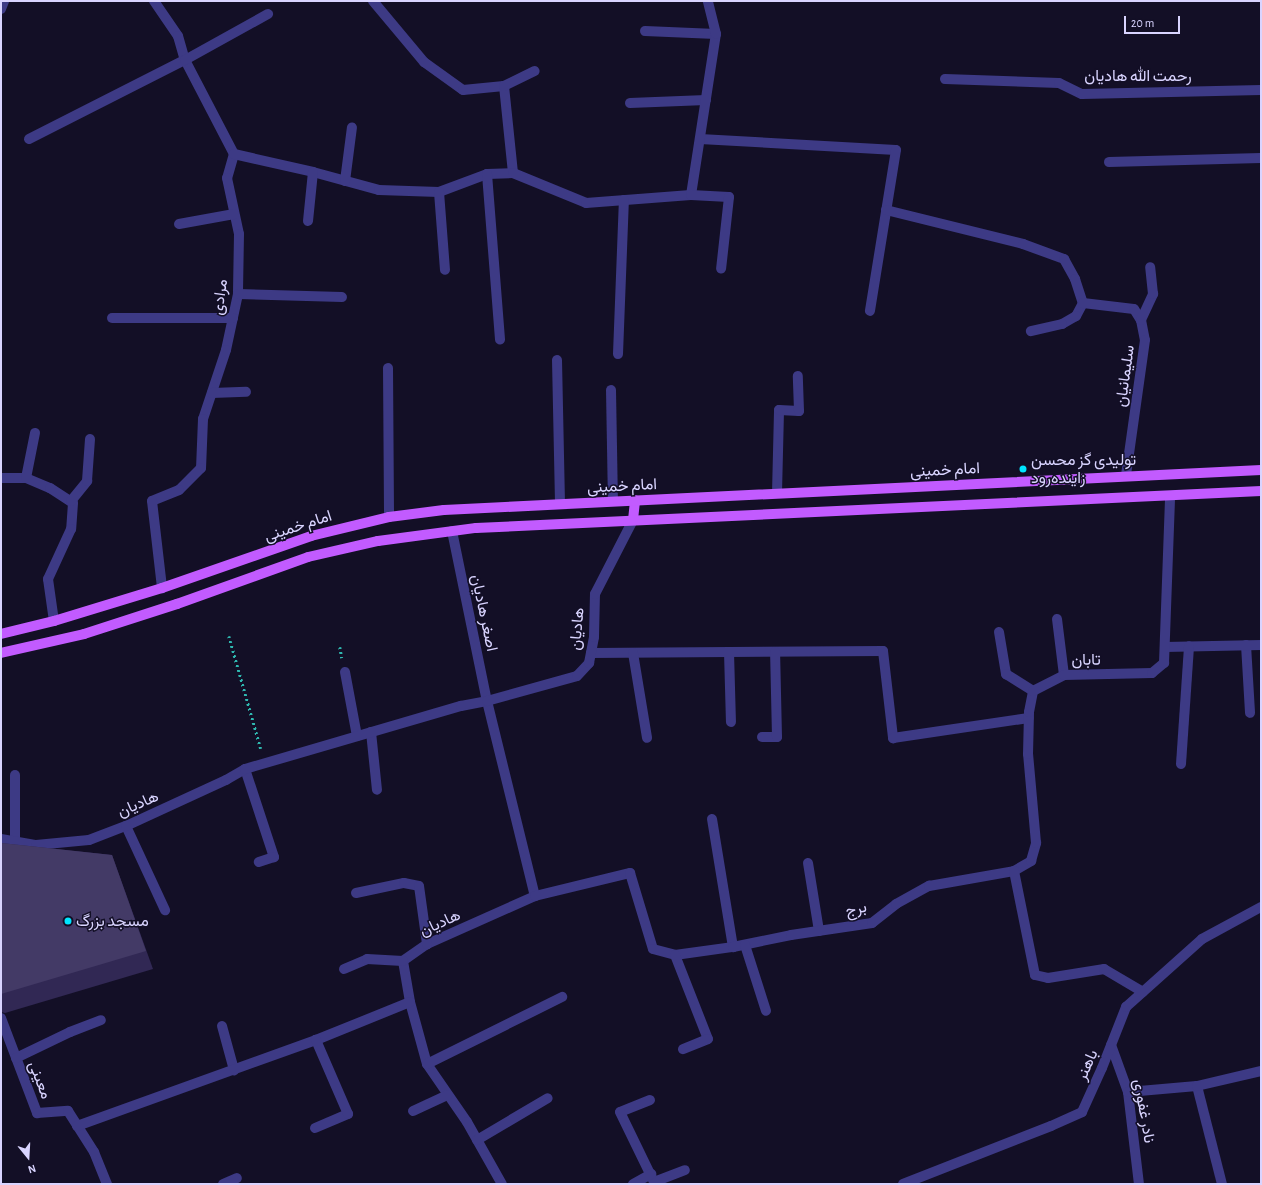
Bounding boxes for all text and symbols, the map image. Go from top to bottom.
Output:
scale bar [1126,8,1182,34]
text: 20 m [1131,17,1154,29]
street label: رحمت الله هادیان [1084,66,1192,86]
street label: مرادی [208,278,232,316]
street label: سلیمانیان [1111,344,1139,408]
place label: تولیدی گز محسن زاینده‌رود [1031,450,1136,488]
street label: امام خمینی [910,459,980,481]
marker: تولیدی گز محسن زاینده‌رود [1018,464,1028,474]
street label: امام خمینی [587,475,657,497]
street label: امام خمینی [262,506,334,546]
street label: اصغر هادیان [466,573,502,653]
street label: هادیان [566,607,588,651]
street label: تابان [1071,650,1101,670]
street label: هادیان [114,786,162,822]
street label: برج [843,897,869,921]
street label: هادیان [416,905,464,941]
place label: مسجد بزرگ [76,911,149,931]
marker: مسجد بزرگ [63,916,73,926]
street label: باهنر [1072,1047,1102,1083]
street label: معینی [24,1058,56,1102]
street label: نادر غفوری [1129,1077,1159,1145]
north arrow [8,1137,48,1177]
text: N [27,1162,37,1175]

